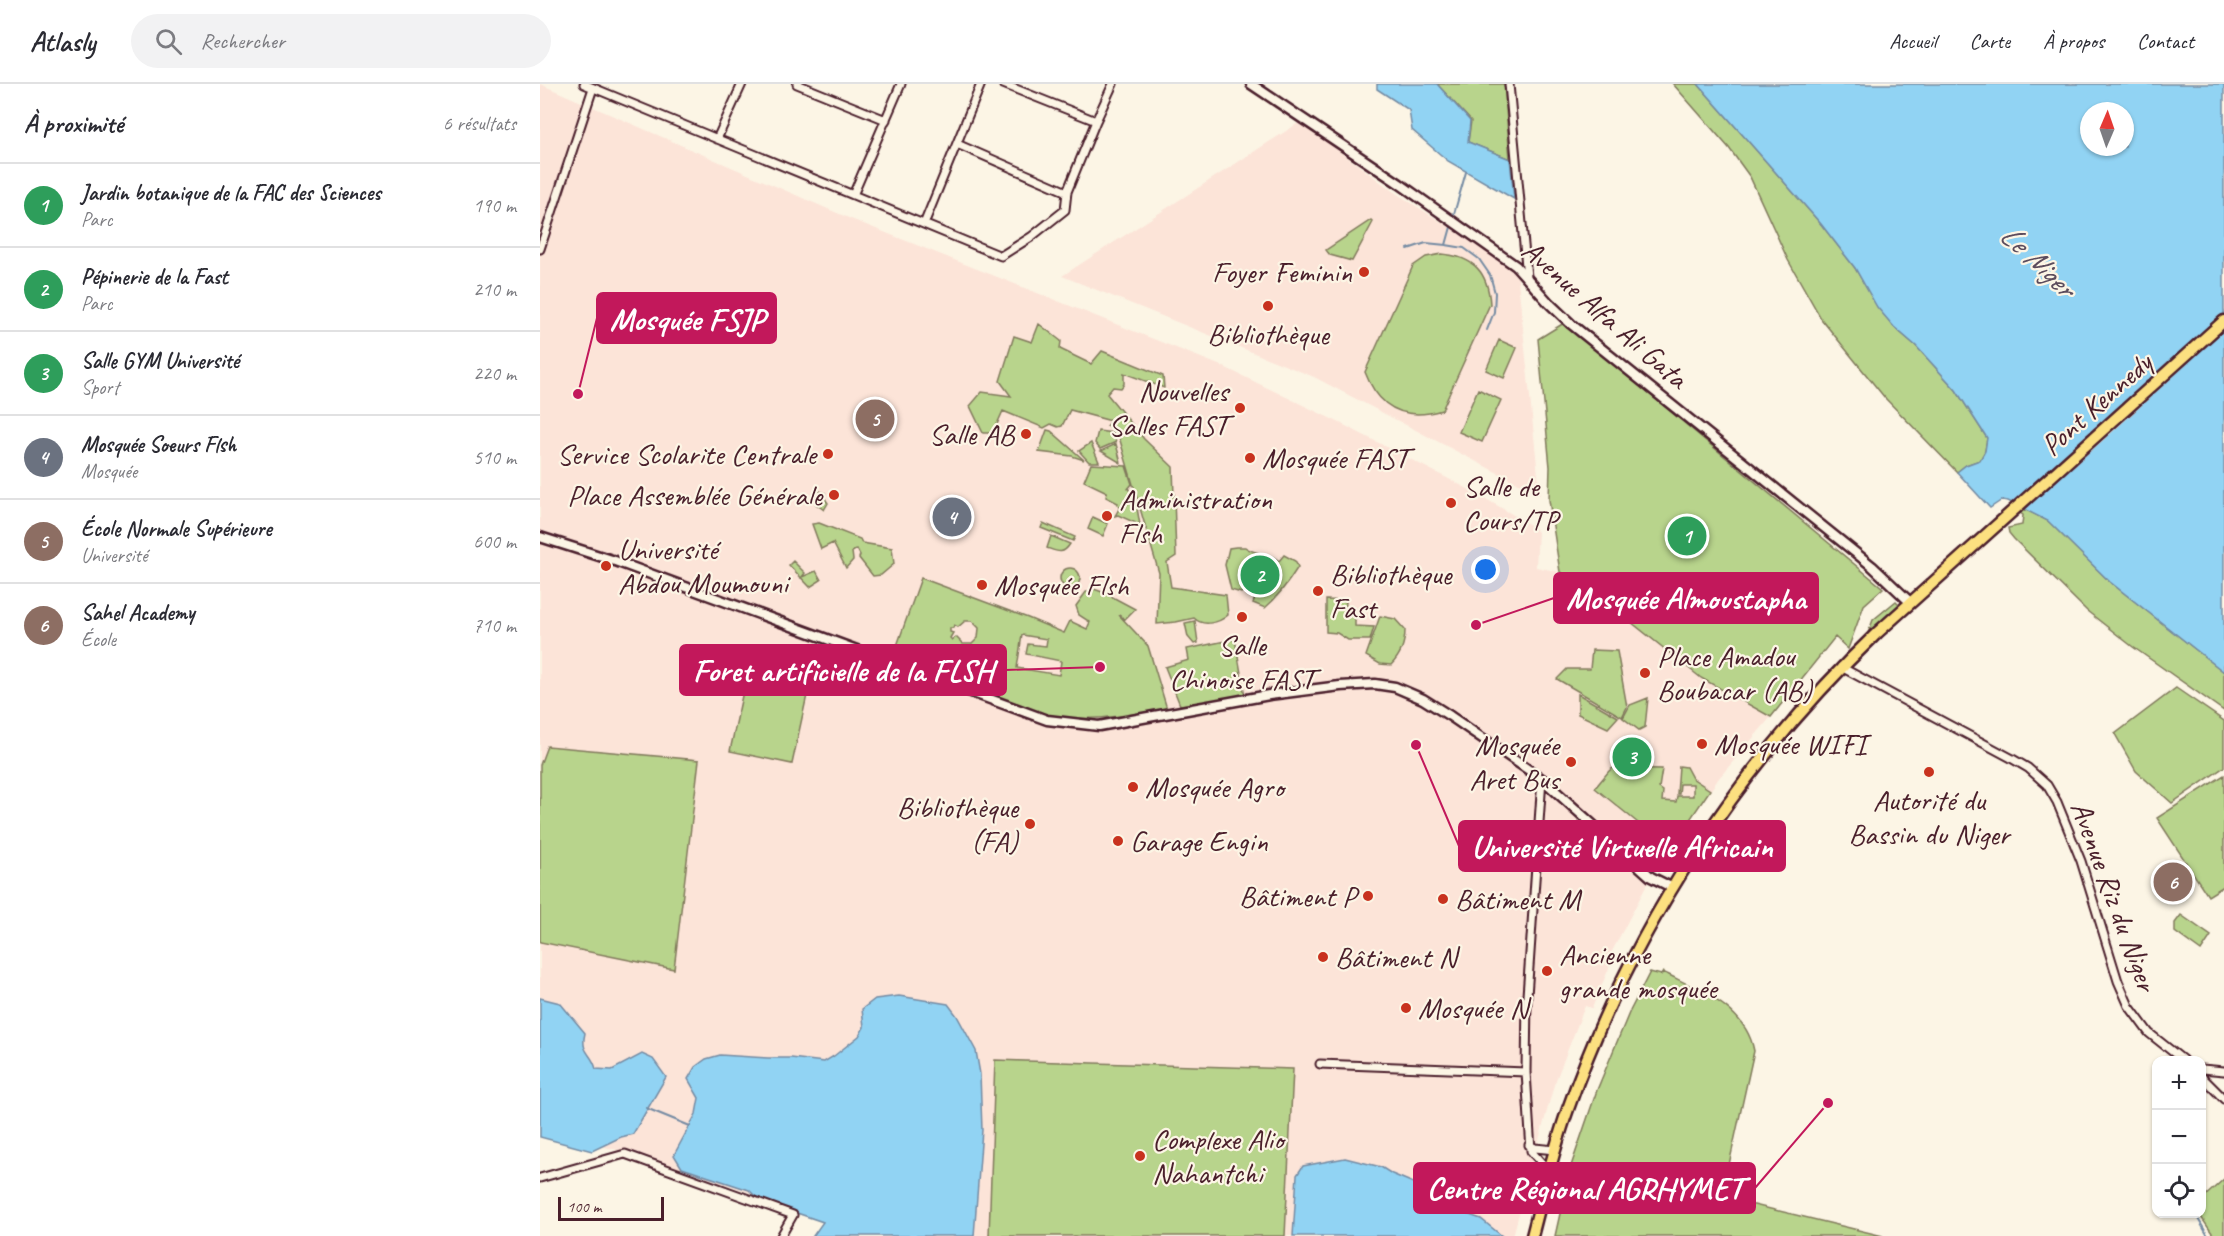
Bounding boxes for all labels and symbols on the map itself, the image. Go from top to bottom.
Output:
north arrow [2080,102,2134,156]
water label: Le Niger [1991,215,2087,309]
street label: Avenue Alfa Ali Gata [1514,231,1697,398]
place label: Foyer Feminin [1212,253,1352,291]
marker: Foyer Feminin [1357,265,1371,279]
callout: Mosquée FSJP [597,293,776,343]
text: Mosquée FSJP [610,299,769,340]
marker: Bibliothèque [1261,299,1275,313]
place label: Bibliothèque [1207,315,1331,353]
street label: Pont Kennedy [2032,342,2162,464]
place label: Nouvelles Salles FAST [1108,372,1235,444]
pin: 5 [856,396,894,442]
marker: Nouvelles Salles FAST [1233,401,1247,415]
place label: Salle AB [929,415,1016,453]
marker: Salle AB [1019,427,1033,441]
place label: Service Scolarite Centrale [557,435,818,473]
place label: Mosquée FAST [1262,439,1416,477]
marker: Service Scolarite Centrale [821,447,835,461]
marker: Mosquée FAST [1243,451,1257,465]
place label: Salle de Cours/TP [1463,467,1562,539]
place label: Place Assemblée Générale [567,476,824,514]
place label: Administration Flsh [1119,480,1272,552]
marker: Place Assemblée Générale [827,488,841,502]
pin: 4 [932,494,972,540]
marker: Salle de Cours/TP [1444,496,1458,510]
marker: Administration Flsh [1100,509,1114,523]
pin: 1 [1668,514,1706,558]
place label: Université Abdou Moumouni [618,530,791,602]
pin: 2 [1240,552,1280,598]
place label: Bibliothèque Fast [1330,555,1454,627]
your location [1471,555,1500,584]
marker: Université Abdou Moumouni [599,559,613,573]
place label: Mosquée Flsh [994,566,1129,604]
callout: Mosquée Almoustapha [1554,573,1818,623]
marker: Mosquée Flsh [975,578,989,592]
text: Mosquée Almoustapha [1566,578,1809,619]
marker: Bibliothèque Fast [1311,584,1325,598]
marker: Salle Chinoise FAST [1235,610,1249,624]
place label: Salle Chinoise FAST [1169,626,1322,698]
place label: Place Amadou Boubacar (AB) [1657,637,1814,709]
callout: Foret artificielle de la FLSH [680,645,1006,695]
text: Foret artificielle de la FLSH [693,650,999,691]
marker: Place Amadou Boubacar (AB) [1638,666,1652,680]
place label: Mosquée WIFI [1714,725,1872,763]
place label: Mosquée Aret Bus [1470,726,1562,798]
pin: 3 [1612,734,1652,780]
marker: Mosquée WIFI [1695,737,1709,751]
marker: Mosquée Aret Bus [1564,755,1578,769]
marker: Autorité du Bassin du Niger [1922,765,1936,779]
place label: Mosquée Agro [1145,768,1287,806]
marker: Mosquée Agro [1126,780,1140,794]
place label: Autorité du Bassin du Niger [1848,781,2012,853]
place label: Bibliothèque (FA) [897,788,1020,860]
street label: Avenue Riz du Niger [2062,796,2167,998]
marker: Bibliothèque (FA) [1023,817,1037,831]
callout: Université Virtuelle Africain [1459,821,1785,871]
place label: Garage Engin [1130,822,1268,860]
text: Université Virtuelle Africain [1471,826,1774,867]
marker: Garage Engin [1111,834,1125,848]
pin: 6 [2154,860,2192,904]
place label: Bâtiment P [1239,877,1360,915]
place label: Bâtiment M [1455,880,1582,918]
marker: Bâtiment P [1361,889,1375,903]
marker: Bâtiment M [1436,892,1450,906]
place label: Ancienne grande mosquée [1559,935,1719,1007]
place label: Bâtiment N [1335,938,1461,976]
marker: Bâtiment N [1316,950,1330,964]
marker: Ancienne grande mosquée [1540,964,1554,978]
place label: Mosquée N [1418,989,1533,1027]
marker: Mosquée N [1399,1001,1413,1015]
place label: Complexe Alio Nahantchi [1152,1120,1287,1192]
marker: Complexe Alio Nahantchi [1133,1149,1147,1163]
callout: Centre Régional AGRHYMET [1414,1163,1755,1213]
text: Centre Régional AGRHYMET [1427,1168,1752,1209]
scale bar [558,1194,664,1222]

